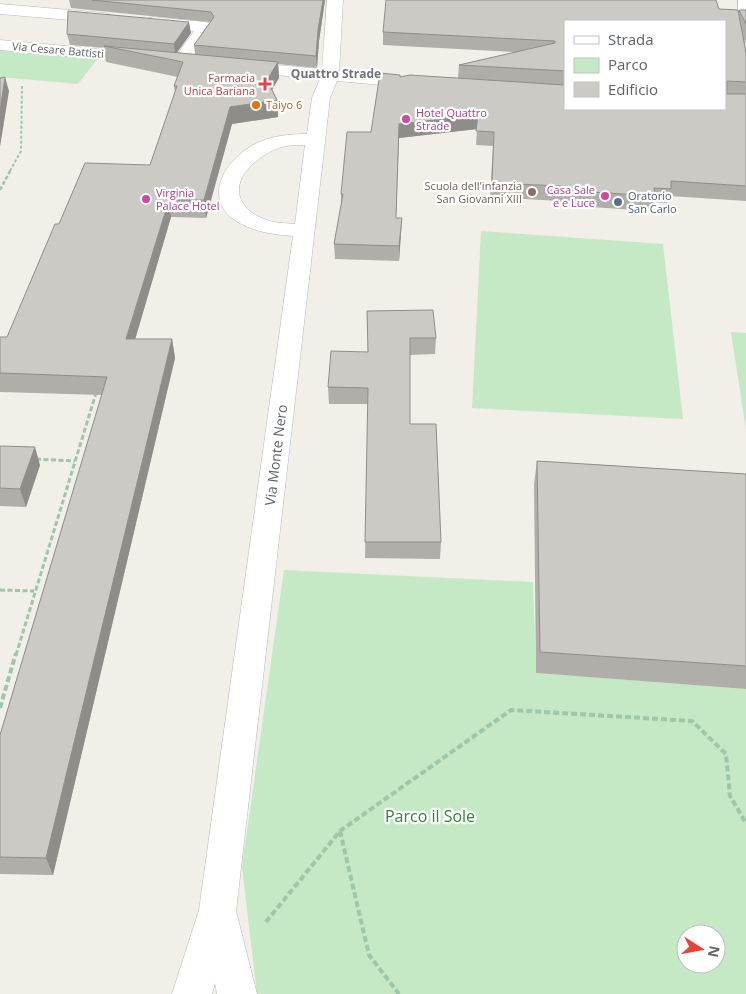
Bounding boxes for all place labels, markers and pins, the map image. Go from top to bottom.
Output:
place label: Farmacia Unica Bariana [184,70,255,98]
marker: Farmacia Unica Bariana [259,78,271,90]
place label: Taiyo 6 [266,97,302,112]
marker: Taiyo 6 [250,99,262,111]
place label: Hotel Quattro Strade [416,105,487,133]
marker: Hotel Quattro Strade [400,113,412,125]
place label: Scuola dell'infanzia San Giovanni XIII [425,178,522,206]
place label: Casa Sale e e Luce [547,182,595,210]
place label: Virginia Palace Hotel [156,185,220,213]
marker: Scuola dell'infanzia San Giovanni XIII [526,186,538,198]
place label: Oratorio San Carlo [628,188,677,216]
marker: Casa Sale e e Luce [599,190,611,202]
marker: Virginia Palace Hotel [140,193,152,205]
marker: Oratorio San Carlo [612,196,624,208]

